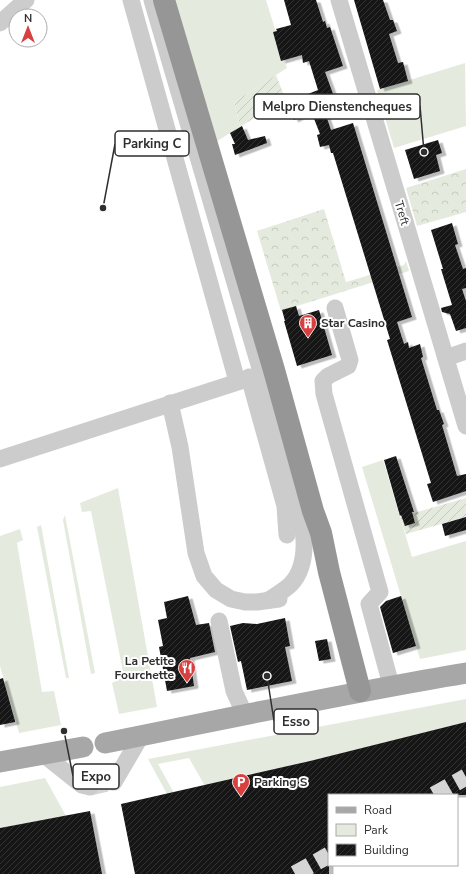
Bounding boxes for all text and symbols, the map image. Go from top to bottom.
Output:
north arrow [8,8,48,48]
text: N [24,11,32,26]
callout: Melpro Dienstencheques [254,94,420,119]
text: Melpro Dienstencheques [262,98,412,116]
callout: Parking C [115,131,189,156]
text: Parking C [123,135,181,153]
street label: Treft [391,199,414,228]
building icon: Star Casino [298,313,318,338]
place label: Star Casino [321,315,385,331]
place label: La Petite Fourchette [115,653,174,683]
restaurant icon: La Petite Fourchette [177,658,197,683]
callout: Esso [274,709,318,734]
text: Esso [282,713,310,731]
callout: Expo [73,764,119,789]
text: Expo [81,768,111,786]
parking icon: Parking S [231,772,251,797]
place label: Parking S [254,774,308,790]
legend [328,794,458,866]
text: Road [364,802,392,818]
text: Park [364,822,389,838]
text: Building [364,842,409,858]

